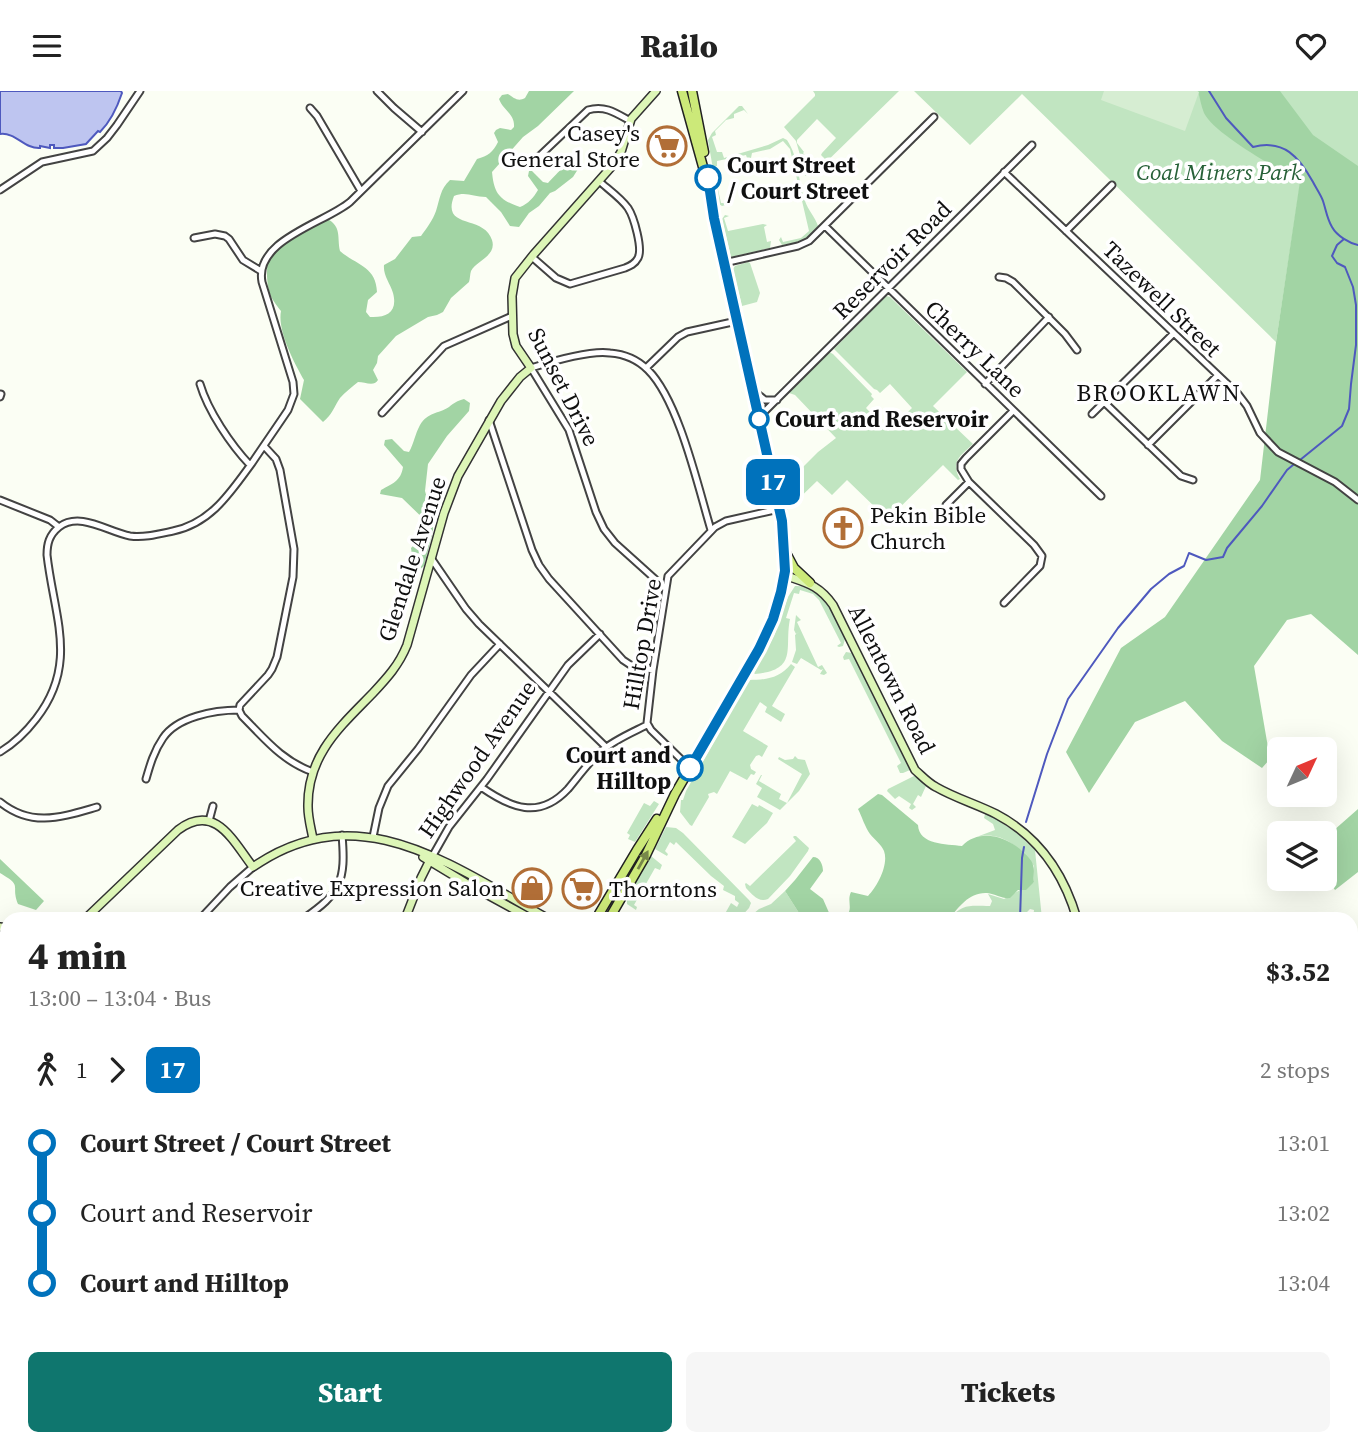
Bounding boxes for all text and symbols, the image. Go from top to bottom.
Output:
text: Railo [640,24,718,68]
icon: menu [28,27,66,65]
icon: heart [1292,27,1330,65]
place label: Casey's General Store [501,117,640,175]
supermarket icon: Casey's General Store [646,125,688,167]
place label: Court Street / Court Street [727,149,870,207]
park label: Coal Miners Park [1136,156,1302,188]
marker: Court Street / Court Street [695,165,721,191]
street label: Reservoir Road [826,194,958,326]
street label: Tazewell Street [1096,234,1229,364]
street label: Cherry Lane [918,293,1032,405]
street label: Sunset Drive [520,322,608,452]
district label: BROOKLAWN [1076,376,1242,409]
place label: Court and Reservoir [775,403,989,435]
marker: Court and Reservoir [749,409,769,429]
line badge: 17 [742,459,804,505]
text: 17 [760,465,786,498]
street label: Glendale Avenue [370,472,454,646]
place label: Pekin Bible Church [870,499,986,557]
church icon: Pekin Bible Church [822,507,864,549]
street label: Hilltop Drive [615,576,669,712]
street label: Allentown Road [841,599,943,759]
street label: Highwood Avenue [411,674,543,844]
north arrow [1267,737,1337,807]
map controls [1267,737,1337,891]
place label: Court and Hilltop [566,739,671,797]
marker: Court and Hilltop [677,755,703,781]
button: layers [1267,821,1337,891]
one-way arrow [637,850,649,869]
shop icon: Creative Expression Salon [511,867,553,909]
supermarket icon: Thorntons [561,868,603,910]
place label: Creative Expression Salon [240,872,505,904]
place label: Thorntons [609,873,717,905]
text: 4 min [28,930,127,982]
text: $3.52 [1266,954,1330,990]
text: 13:00 – 13:04 · Bus [28,982,211,1014]
icon: walk [28,1051,66,1089]
icon: forward [98,1051,136,1089]
text: 17 [160,1053,186,1086]
text: 1 [76,1054,88,1086]
text: 2 stops [1260,1054,1330,1086]
text: Court Street / Court Street [80,1125,391,1161]
text: 13:01 [1277,1127,1330,1159]
text: Court and Reservoir [80,1195,313,1231]
text: 13:02 [1277,1197,1330,1229]
text: Court and Hilltop [80,1265,289,1301]
text: 13:04 [1277,1267,1330,1299]
button: Start [28,1352,672,1432]
button: Tickets [686,1352,1330,1432]

